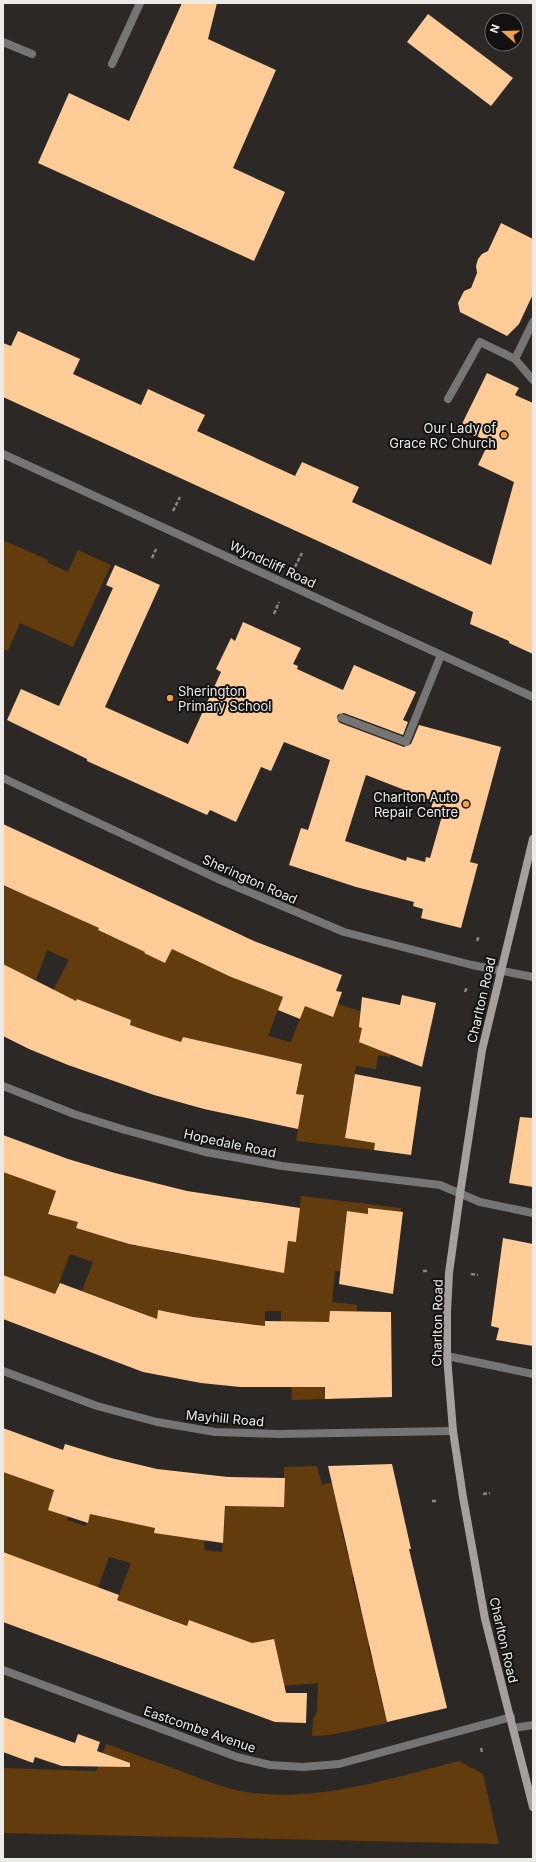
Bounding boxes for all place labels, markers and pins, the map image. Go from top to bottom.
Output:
place label: Our Lady of Grace RC Church [389,420,496,451]
marker: Our Lady of Grace RC Church [499,430,509,440]
place label: Sherington Primary School [178,683,272,714]
marker: Sherington Primary School [165,693,175,703]
place label: Charlton Auto Repair Centre [373,789,458,820]
marker: Charlton Auto Repair Centre [461,799,471,809]

